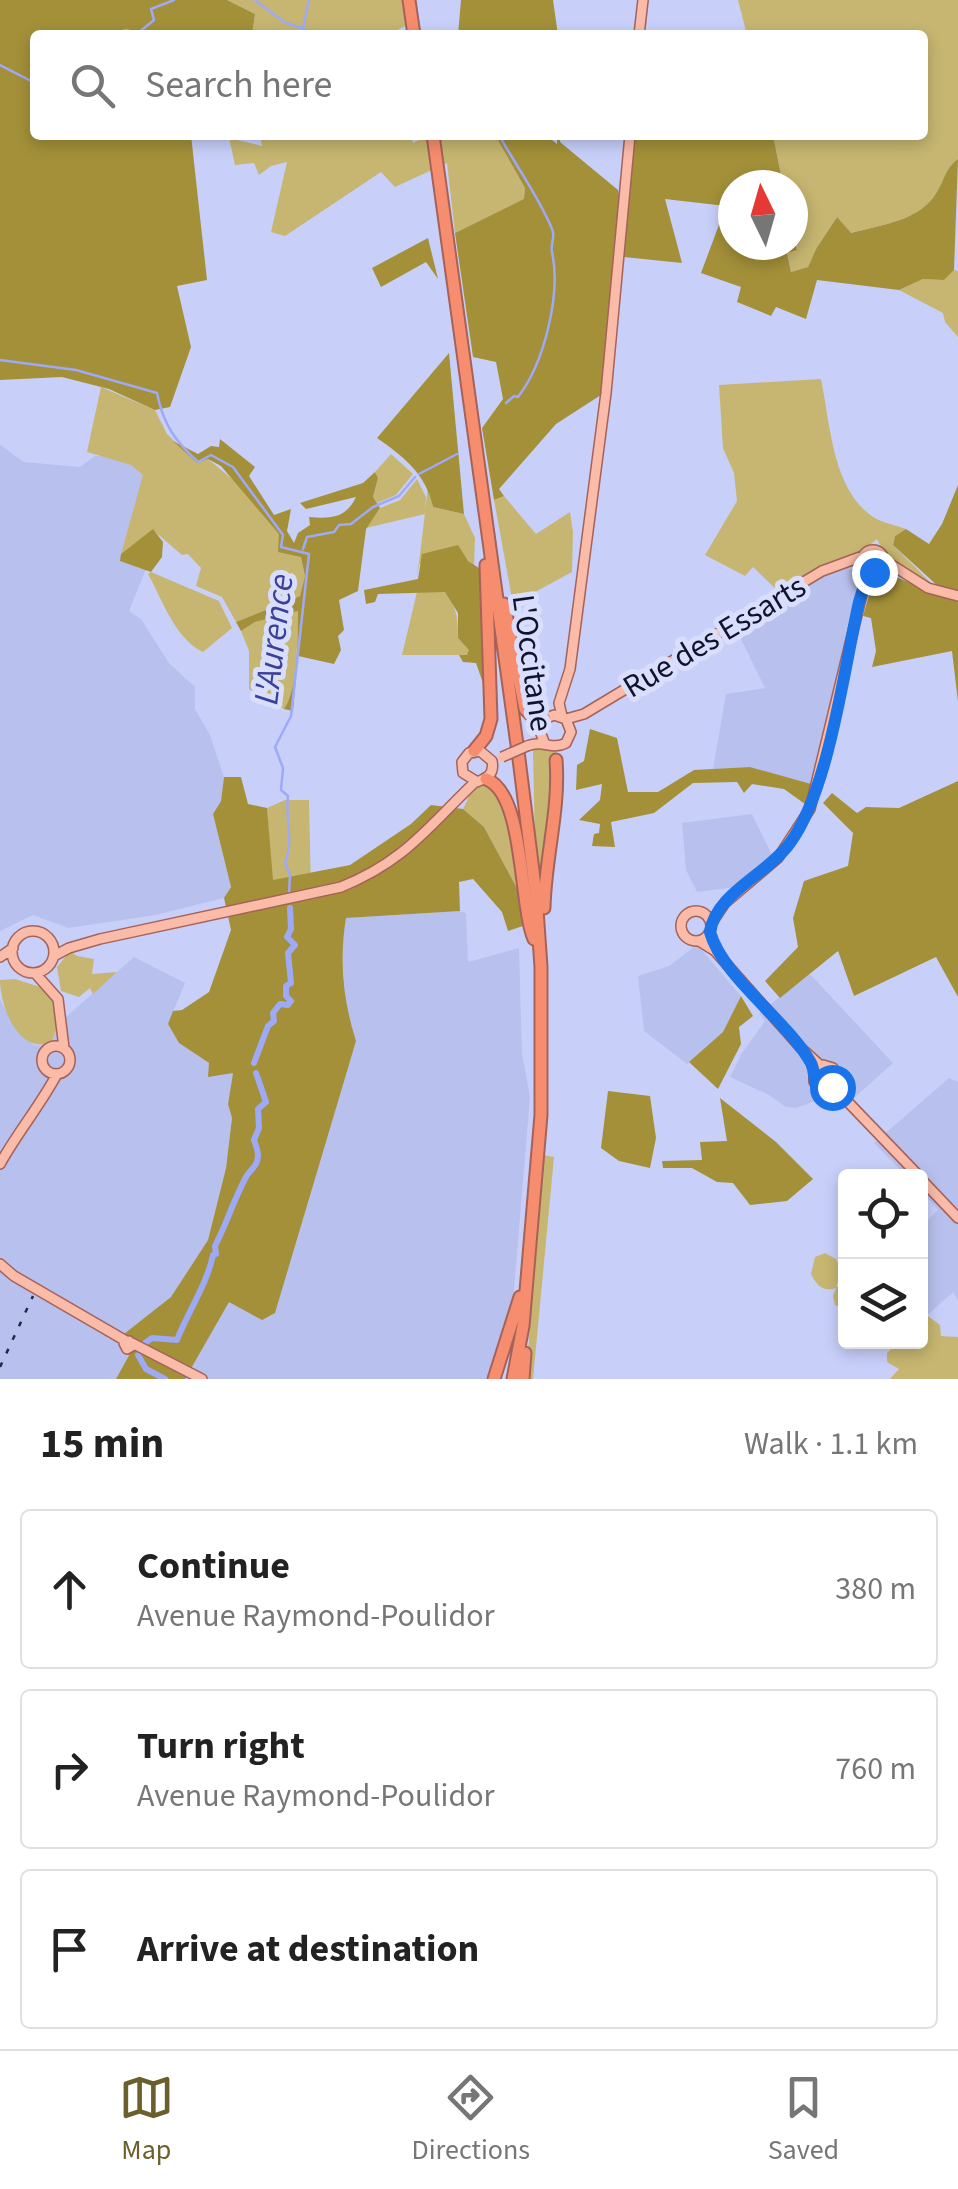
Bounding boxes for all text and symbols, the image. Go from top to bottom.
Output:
search box [30,30,928,140]
icon: search [65,58,120,113]
text: Search here [145,58,332,112]
north arrow [718,170,808,260]
route end [852,550,898,596]
street label: Rue des Essarts [614,564,815,710]
water label: L'Aurence [241,571,307,707]
street label: L'Occitane [500,592,564,735]
route start [810,1065,856,1111]
map controls [838,1169,928,1349]
button: locate [838,1169,928,1259]
button: layers [838,1259,928,1349]
text: 15 min [40,1414,164,1474]
text: Walk · 1.1 km [744,1421,918,1467]
text: Continue [137,1539,290,1593]
icon: ahead [42,1562,97,1617]
text: 380 m [835,1566,916,1612]
text: Avenue Raymond-Poulidor [137,1593,495,1639]
text: Turn right [137,1719,305,1773]
icon: right [42,1742,97,1797]
text: 760 m [835,1746,916,1792]
text: Avenue Raymond-Poulidor [137,1773,495,1819]
icon: arrive [42,1922,97,1977]
text: Arrive at destination [137,1922,479,1976]
tab: Map [119,2070,174,2170]
tab: Directions [412,2070,530,2170]
tab: Saved [768,2070,839,2170]

